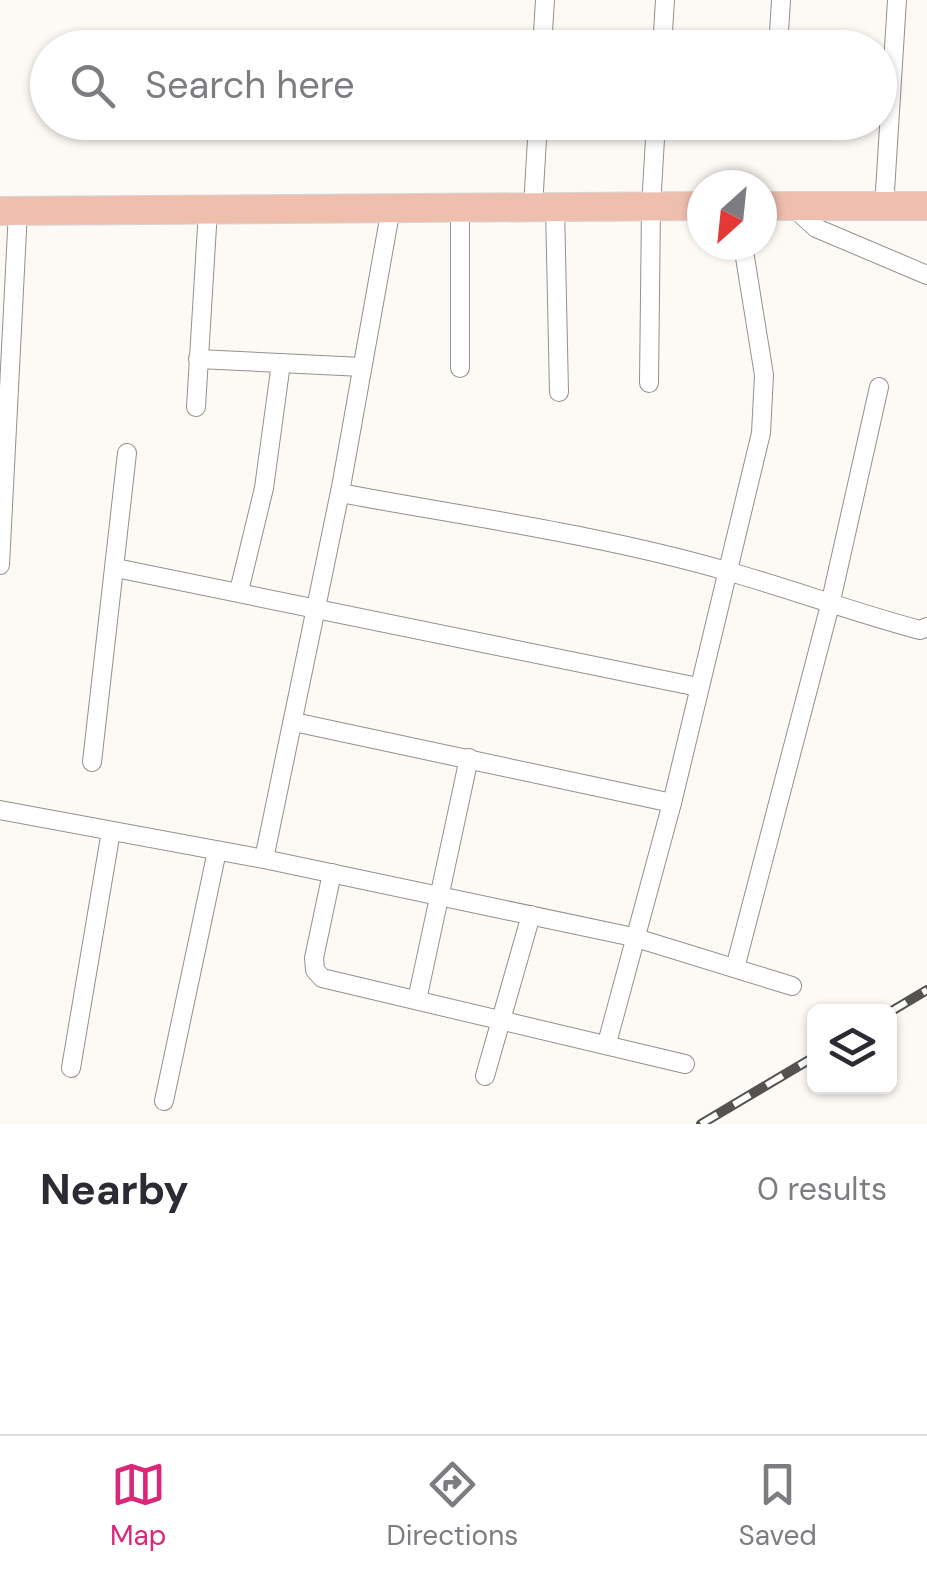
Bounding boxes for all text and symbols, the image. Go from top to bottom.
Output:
search box [30,30,897,140]
icon: search [65,58,120,113]
text: Search here [145,60,355,110]
north arrow [687,170,777,260]
map controls [807,1004,897,1094]
button: layers [807,1004,897,1094]
text: Nearby [40,1162,189,1217]
text: 0 results [757,1168,887,1210]
tab: Map [110,1457,166,1554]
tab: Directions [387,1457,518,1554]
tab: Saved [738,1457,817,1554]

